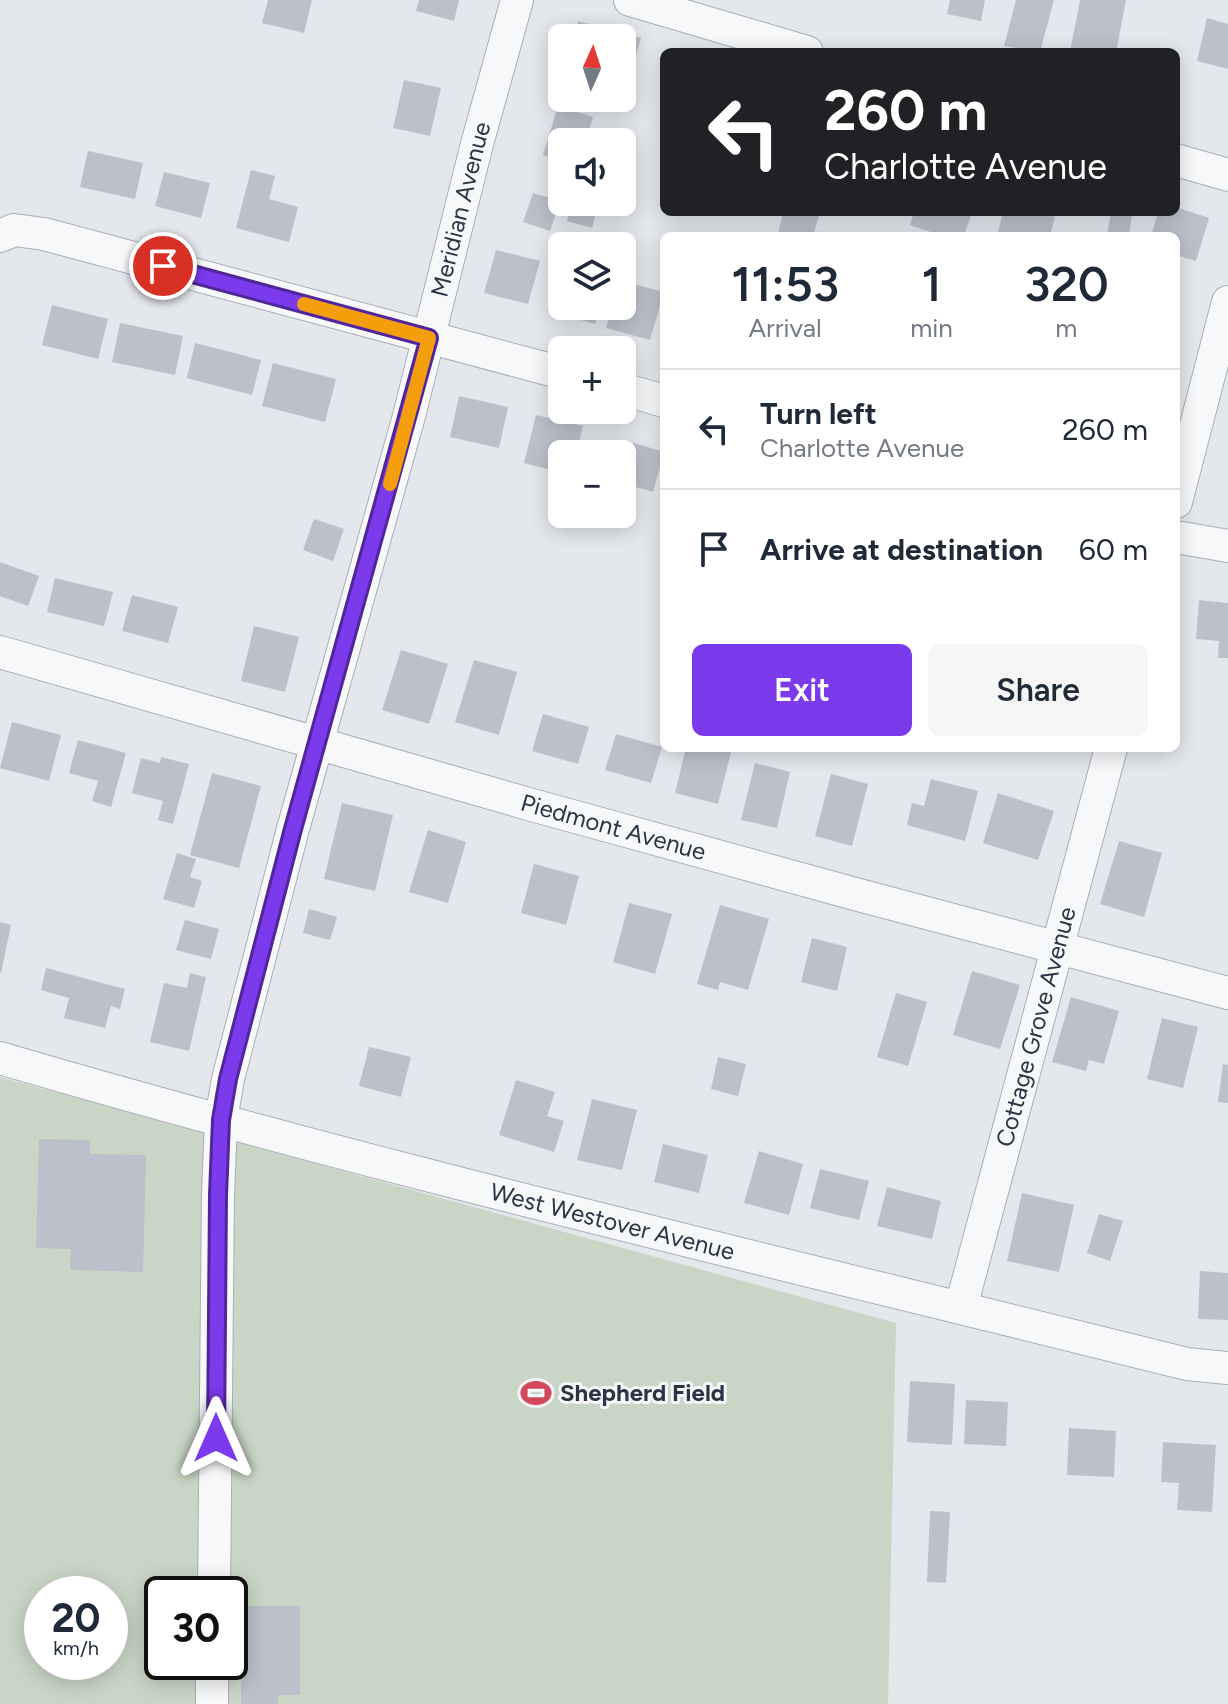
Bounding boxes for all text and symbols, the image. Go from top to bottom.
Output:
north arrow [548,24,636,112]
map controls [548,24,636,528]
text: 260 m [824,77,987,144]
icon: left [692,80,796,184]
street label: Meridian Avenue [424,118,496,300]
button: sound [548,128,636,216]
text: Charlotte Avenue [824,145,1107,188]
pin [129,232,197,300]
button: layers [548,232,636,320]
icon: arrive [141,244,185,288]
text: 11:53 [731,255,839,313]
text: 1 [921,255,942,313]
text: 320 [1024,255,1109,313]
text: Arrival [748,312,822,344]
text: min [910,312,953,344]
text: m [1055,312,1077,344]
button: + [548,336,636,424]
text: Turn left [760,395,877,432]
icon: left [692,407,736,451]
text: 260 m [1062,411,1148,448]
text: Charlotte Avenue [760,432,964,464]
button: − [548,440,636,528]
icon: arrive [692,527,736,571]
text: Arrive at destination [760,531,1043,568]
text: 60 m [1079,531,1148,568]
button: Exit [692,644,912,736]
button: Share [928,644,1148,736]
street label: Piedmont Avenue [518,788,709,866]
street label: Cottage Grove Avenue [990,904,1082,1150]
street label: West Westover Avenue [487,1177,738,1266]
sports icon: Shepherd Field [519,1376,553,1410]
place label: Shepherd Field [560,1378,725,1407]
position arrow [174,1396,258,1480]
speed limit sign: 30 [144,1576,248,1680]
text: 20 [51,1594,101,1642]
text: km/h [53,1636,99,1660]

